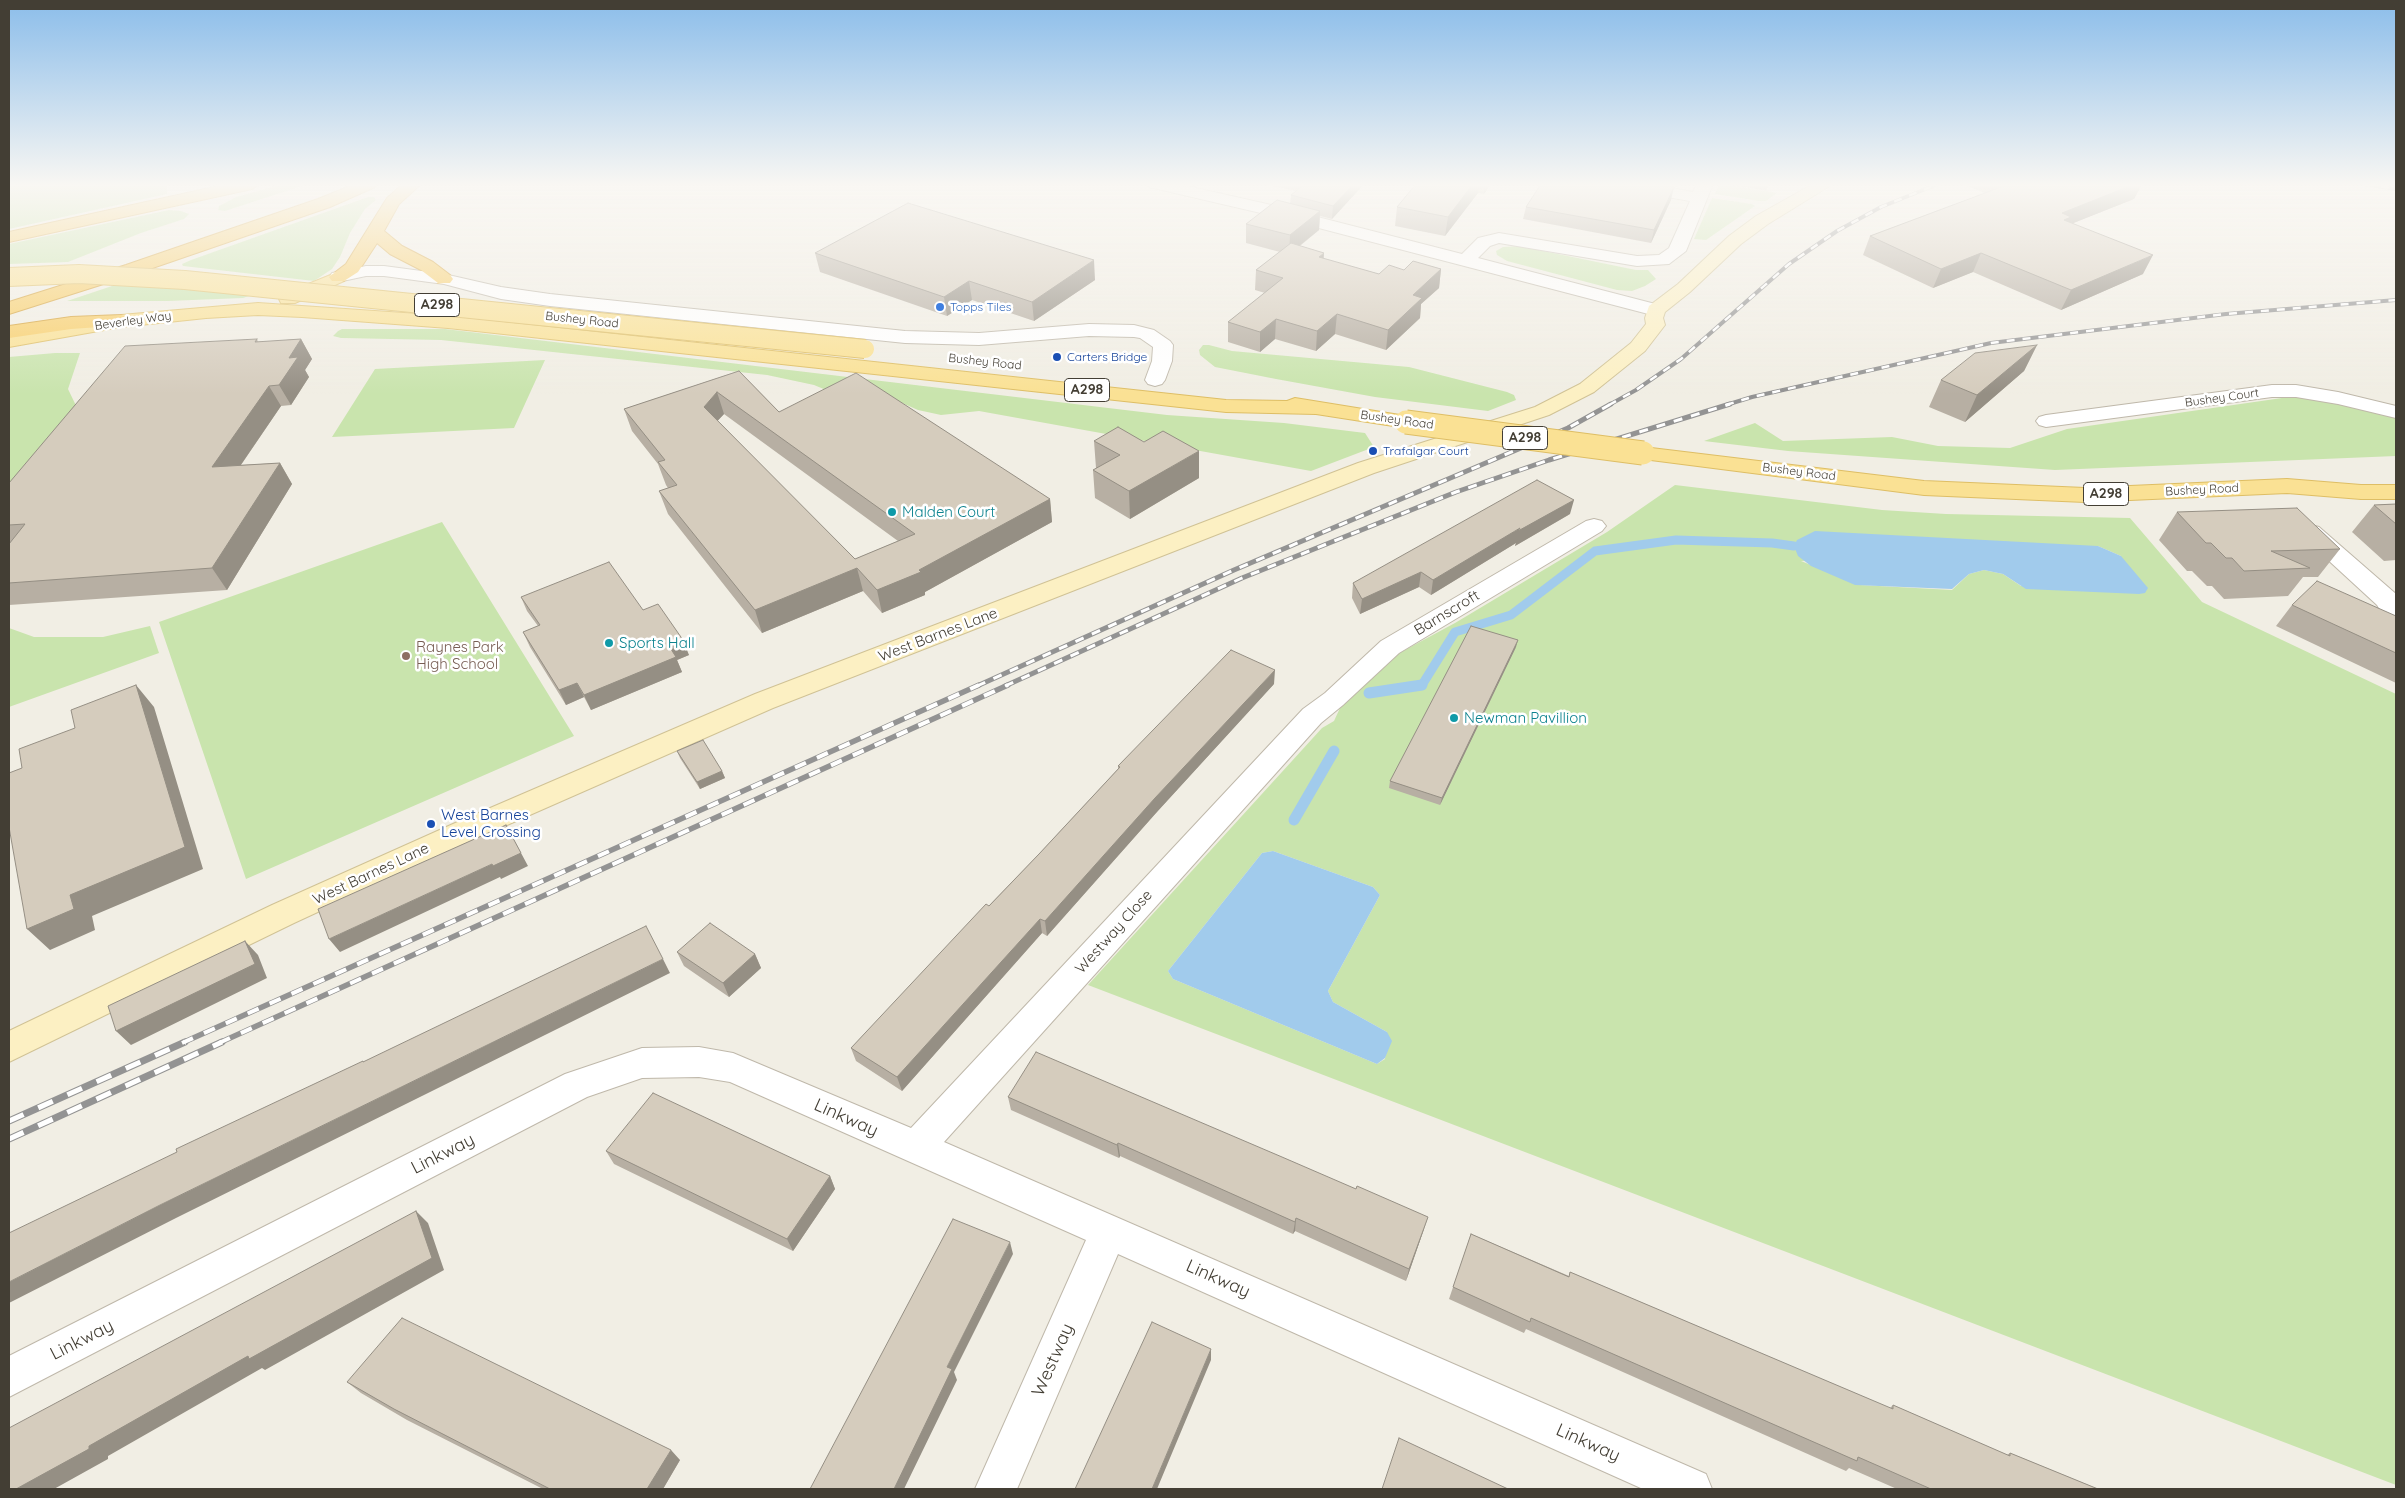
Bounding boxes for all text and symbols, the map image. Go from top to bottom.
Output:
road number: A298 [414,294,460,316]
place label: Topps Tiles [950,300,1011,314]
marker: Topps Tiles [934,301,946,313]
street label: Beverley Way [94,308,172,334]
street label: Bushey Road [545,309,619,331]
place label: Carters Bridge [1067,350,1147,364]
street label: Bushey Road [948,351,1022,373]
marker: Carters Bridge [1051,351,1063,363]
road number: A298 [1064,378,1110,402]
street label: Bushey Court [2184,386,2260,410]
street label: Bushey Road [1360,408,1434,432]
road number: A298 [1502,426,1548,449]
place label: Trafalgar Court [1383,444,1469,458]
marker: Trafalgar Court [1367,445,1379,457]
street label: Bushey Road [1762,460,1836,484]
street label: Bushey Road [2165,481,2239,499]
road number: A298 [2084,482,2128,506]
place label: Malden Court [902,503,995,521]
marker: Malden Court [886,506,898,518]
street label: Barnscroft [1411,586,1483,640]
street label: West Barnes Lane [876,604,1000,666]
place label: Sports Hall [619,634,695,652]
marker: Sports Hall [603,637,615,649]
place label: Raynes Park High School [416,638,504,673]
marker: Raynes Park High School [400,650,412,662]
place label: Newman Pavillion [1464,709,1587,727]
marker: Newman Pavillion [1448,712,1460,724]
place label: West Barnes Level Crossing [441,806,541,841]
marker: West Barnes Level Crossing [425,818,437,830]
street label: West Barnes Lane [310,839,432,909]
street label: Westway Close [1072,887,1156,977]
street label: Linkway [810,1094,882,1142]
street label: Linkway [408,1129,478,1179]
street label: Linkway [1182,1255,1254,1303]
street label: Linkway [47,1315,117,1365]
street label: Westway [1027,1320,1079,1400]
street label: Linkway [1552,1419,1624,1467]

